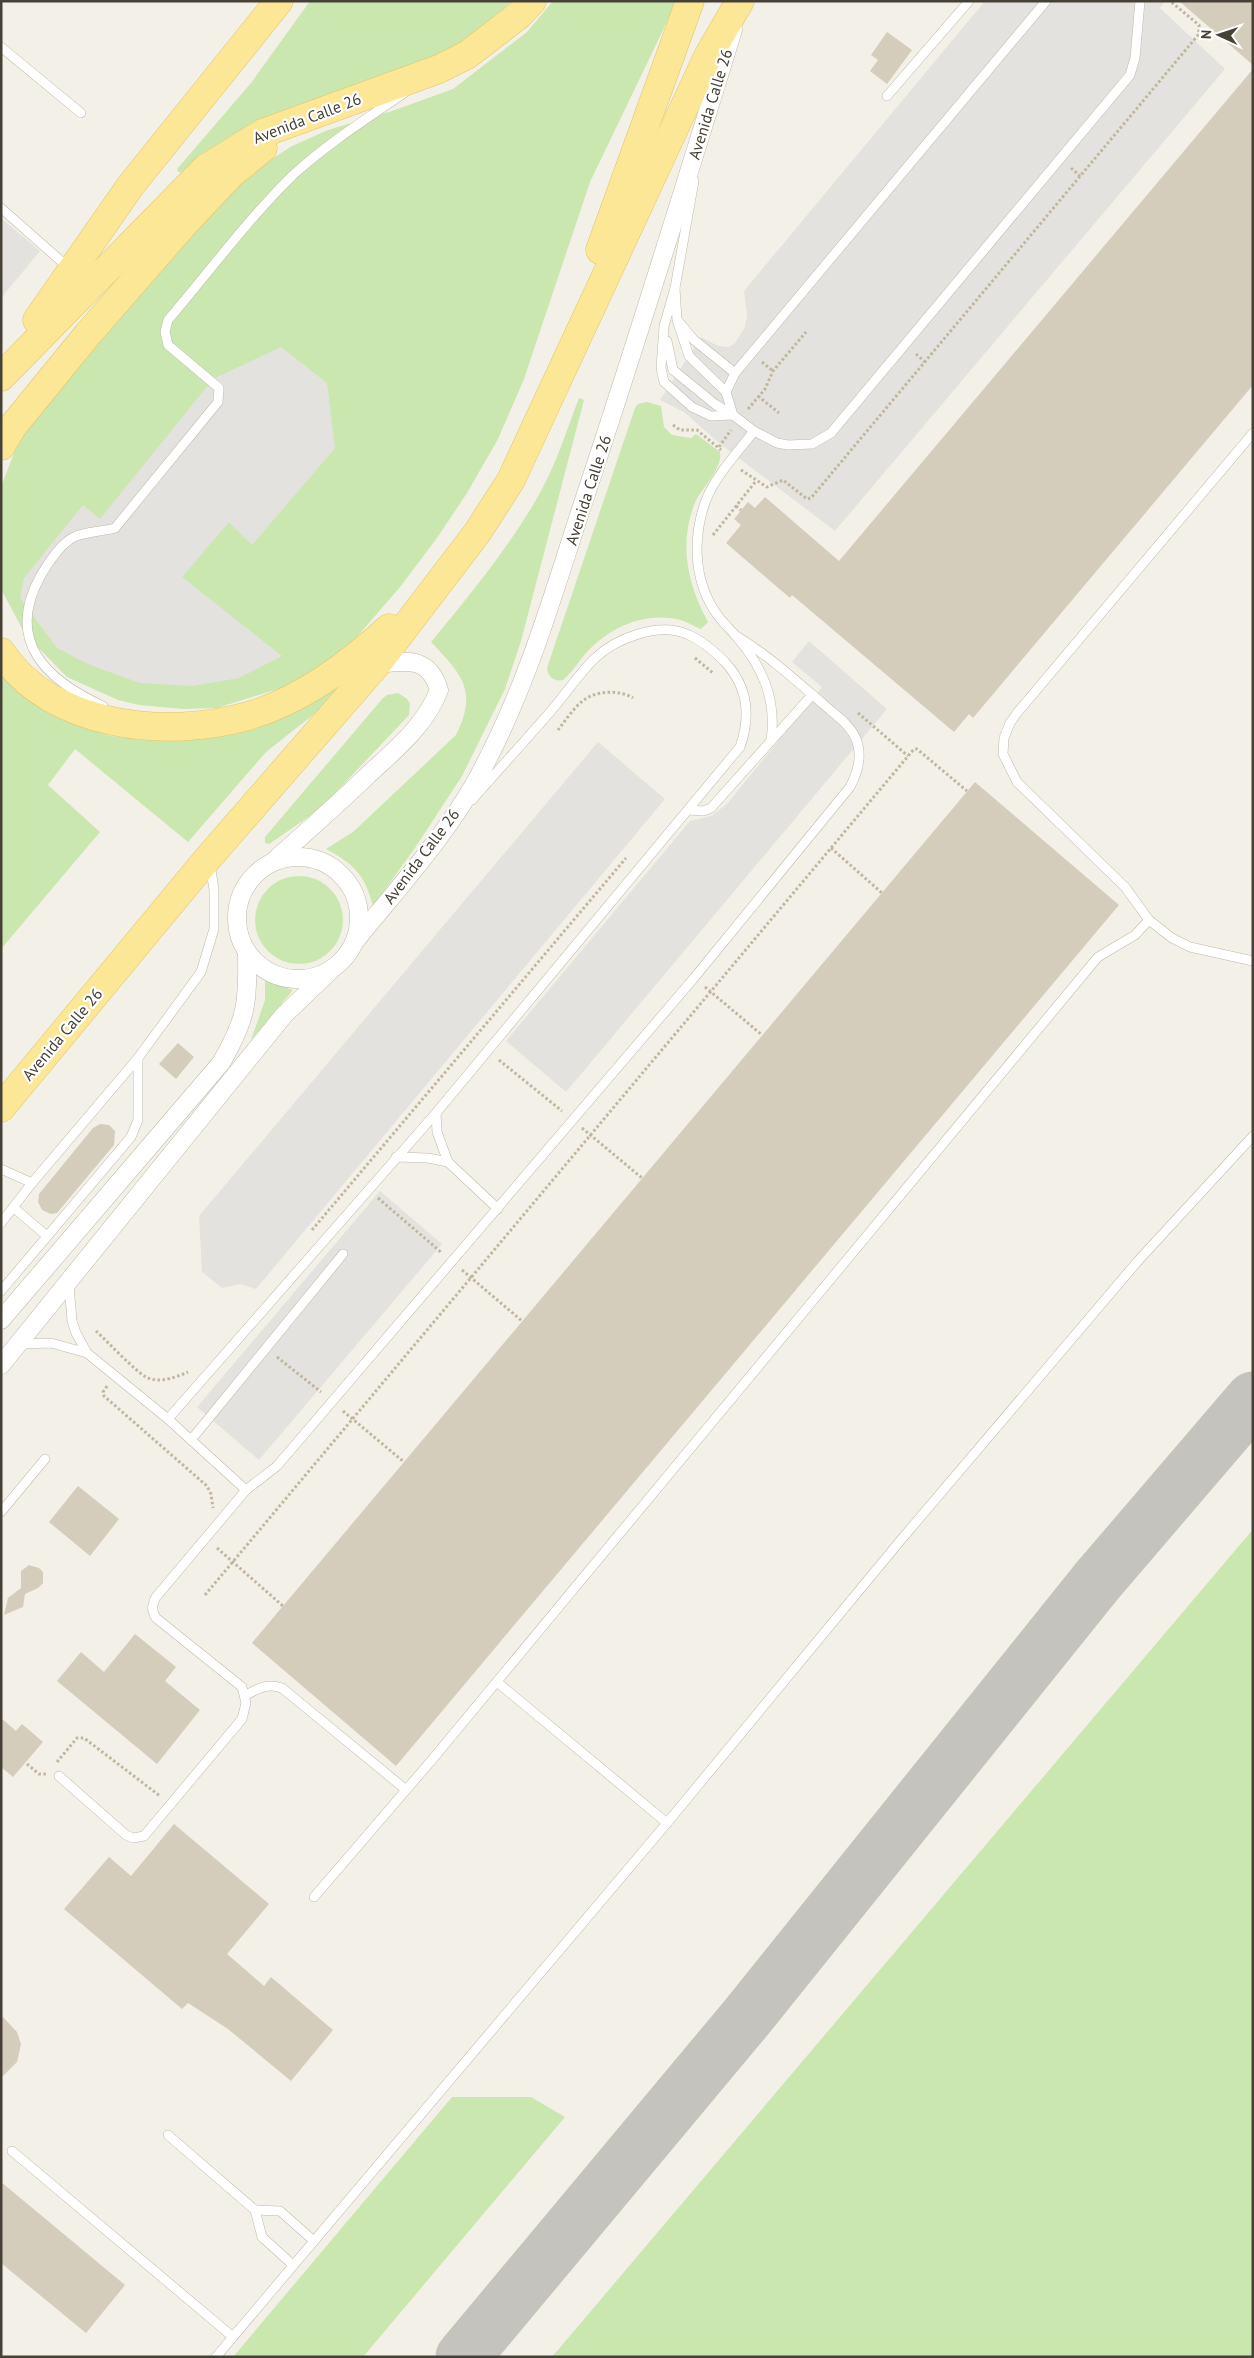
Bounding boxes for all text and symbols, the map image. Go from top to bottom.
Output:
north arrow [1194,10,1244,60]
text: N [1197,29,1215,39]
street label: Avenida Calle 26 [684,46,736,162]
street label: Avenida Calle 26 [250,88,364,148]
street label: Avenida Calle 26 [561,433,615,547]
street label: Avenida Calle 26 [379,804,463,908]
street label: Avenida Calle 26 [18,984,106,1084]

